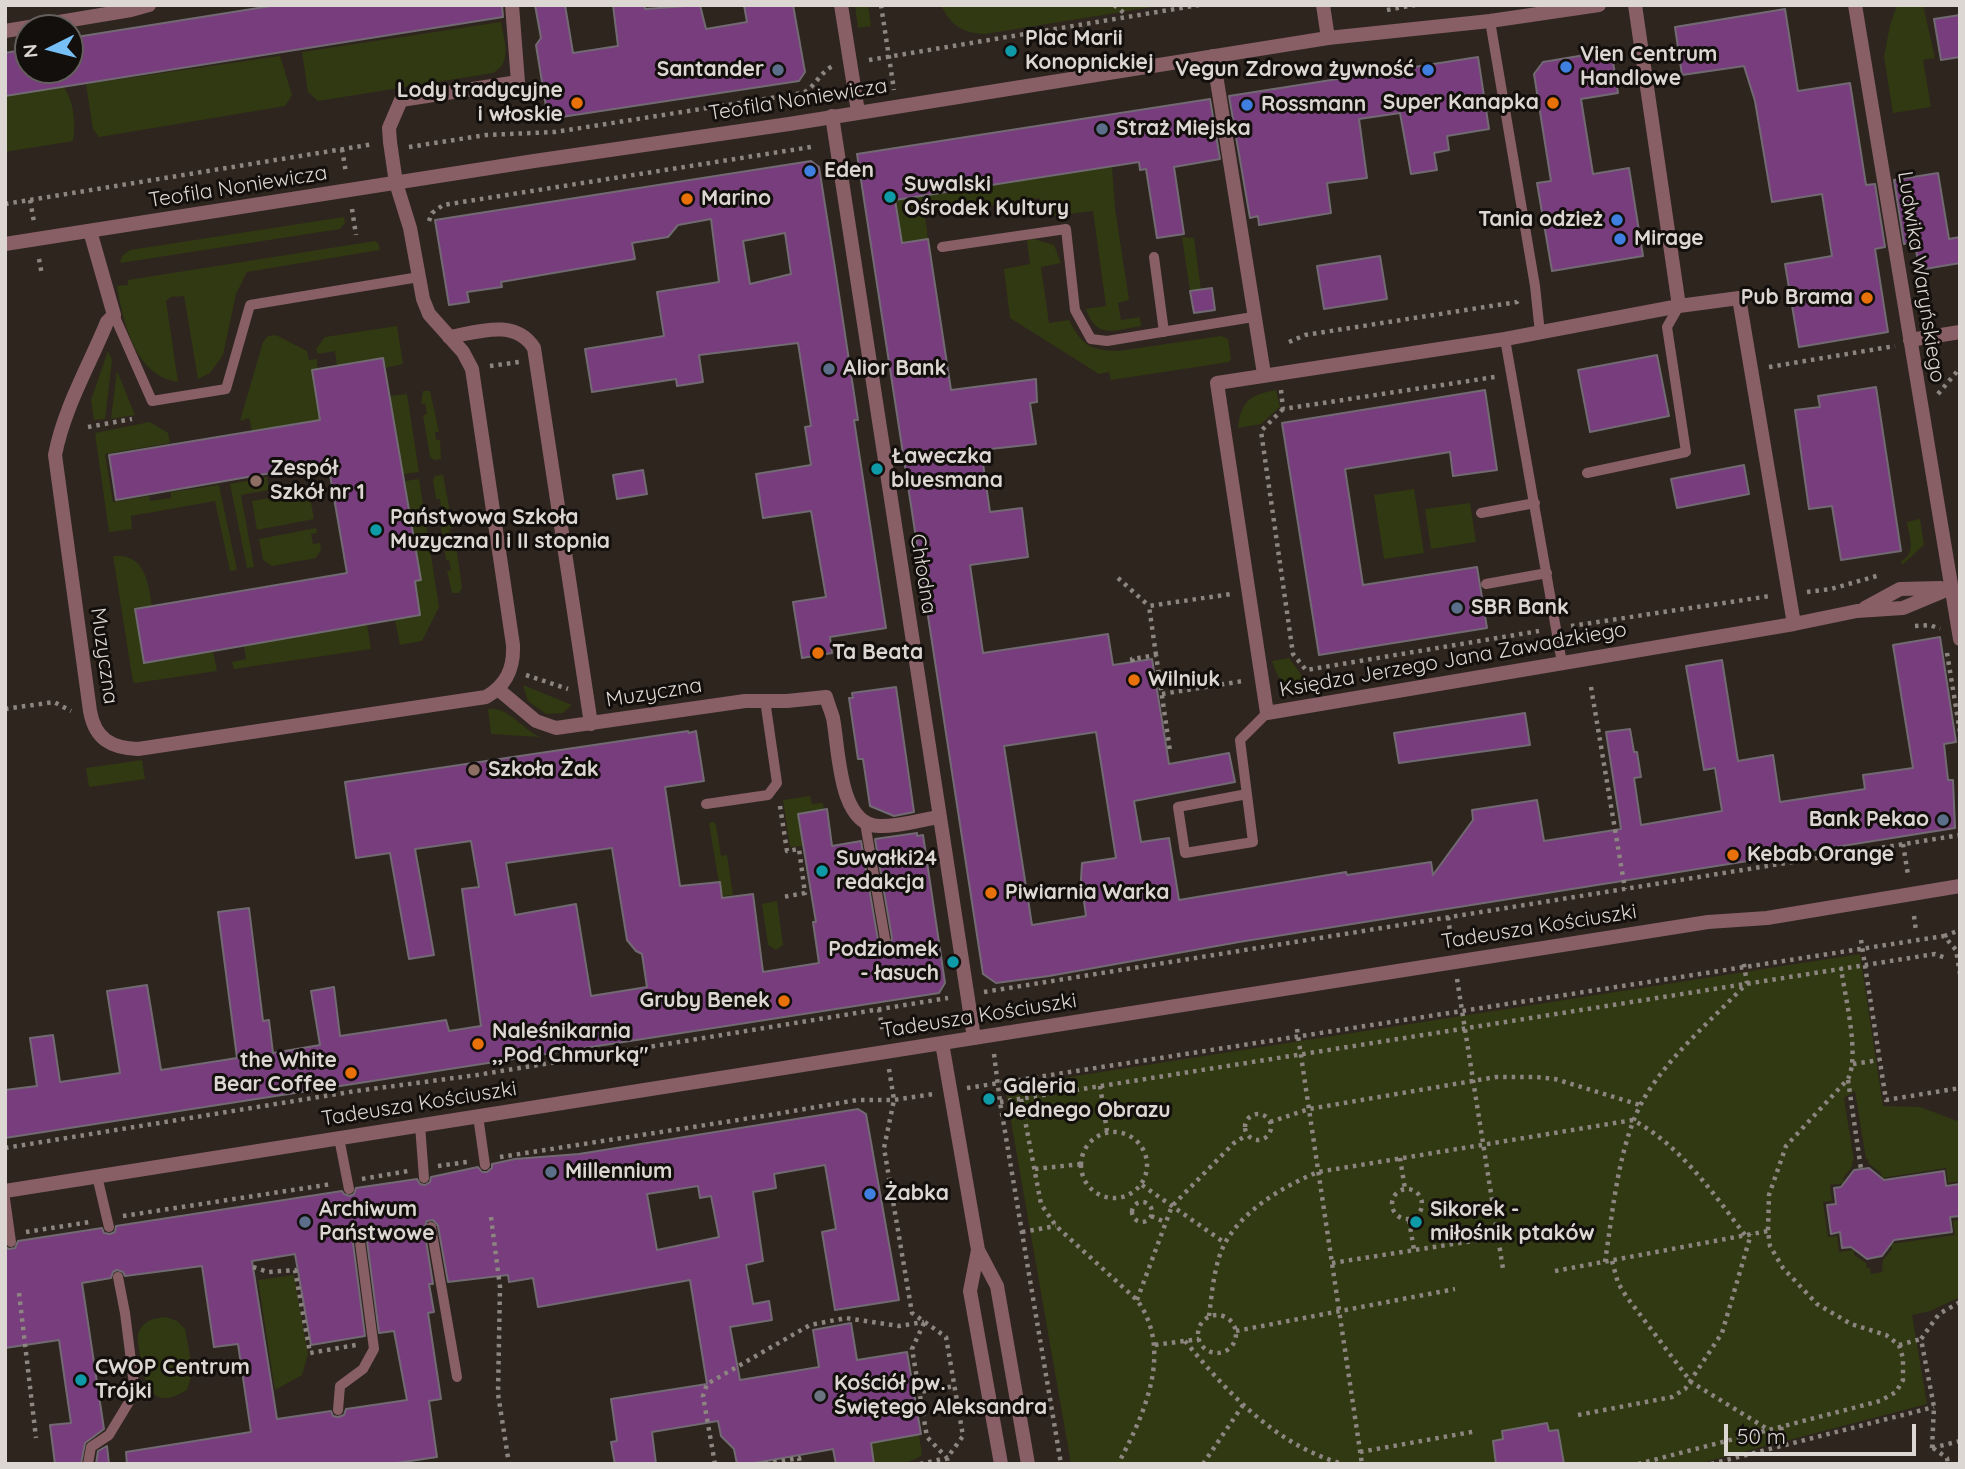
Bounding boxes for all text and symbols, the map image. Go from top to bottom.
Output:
north arrow [14,14,84,84]
place label: Plac Marii Konopnickiej [1025,26,1154,76]
place label: Vien Centrum Handlowe [1580,42,1717,92]
text: N [17,43,43,59]
marker: Plac Marii Konopnickiej [1003,43,1019,59]
place label: Santander [657,57,764,83]
place label: Vegun Zdrowa żywność [1175,57,1414,83]
marker: Vien Centrum Handlowe [1558,59,1574,75]
marker: Santander [770,62,786,78]
marker: Vegun Zdrowa żywność [1420,62,1436,78]
street label: Teofila Noniewicza [707,73,889,127]
place label: Lody tradycyjne i włoskie [397,78,563,128]
place label: Super Kanapka [1383,90,1539,116]
place label: Rossmann [1261,92,1366,118]
marker: Lody tradycyjne i włoskie [569,95,585,111]
marker: Super Kanapka [1545,95,1561,111]
marker: Rossmann [1239,97,1255,113]
place label: Straż Miejska [1116,116,1251,142]
marker: Straż Miejska [1094,121,1110,137]
place label: Eden [824,158,874,184]
street label: Teofila Noniewicza [147,160,329,214]
marker: Eden [802,163,818,179]
street label: Ludwika Waryńskiego [1892,170,1950,384]
place label: Suwalski Ośrodek Kultury [904,172,1069,222]
place label: Marino [701,186,771,212]
marker: Suwalski Ośrodek Kultury [882,189,898,205]
marker: Marino [679,191,695,207]
place label: Tania odzież [1478,207,1603,233]
marker: Tania odzież [1609,212,1625,228]
place label: Mirage [1634,226,1704,252]
marker: Mirage [1612,231,1628,247]
place label: Pub Brama [1741,285,1853,311]
marker: Pub Brama [1859,290,1875,306]
place label: Alior Bank [843,356,947,382]
marker: Alior Bank [821,361,837,377]
place label: Ławeczka bluesmana [891,444,1003,494]
place label: Zespół Szkół nr 1 [270,456,365,506]
marker: Ławeczka bluesmana [869,461,885,477]
marker: Zespół Szkół nr 1 [248,473,264,489]
place label: Państwowa Szkoła Muzyczna I i II stopnia [390,505,610,555]
marker: Państwowa Szkoła Muzyczna I i II stopnia [368,522,384,538]
street label: Chłodna [904,532,942,616]
place label: SBR Bank [1471,595,1569,621]
marker: SBR Bank [1449,600,1465,616]
street label: Muzyczna [85,606,123,706]
street label: Księdza Jerzego Jana Zawadzkiego [1278,617,1628,703]
place label: Ta Beata [832,640,923,666]
marker: Ta Beata [810,645,826,661]
place label: Wilniuk [1148,667,1220,693]
marker: Wilniuk [1126,672,1142,688]
street label: Muzyczna [604,673,704,713]
place label: Szkoła Żak [488,757,599,783]
marker: Szkoła Żak [466,762,482,778]
place label: Bank Pekao [1809,807,1929,833]
marker: Bank Pekao [1935,812,1951,828]
place label: Kebab Orange [1747,842,1894,868]
place label: Suwałki24 redakcja [836,846,937,896]
marker: Kebab Orange [1725,847,1741,863]
marker: Suwałki24 redakcja [814,863,830,879]
place label: Piwiarnia Warka [1005,880,1170,906]
marker: Piwiarnia Warka [983,885,999,901]
street label: Tadeusza Kościuszki [1440,899,1638,955]
place label: Podziomek - łasuch [828,937,939,987]
marker: Podziomek - łasuch [945,954,961,970]
place label: Gruby Benek [640,988,770,1014]
street label: Tadeusza Kościuszki [880,988,1078,1044]
marker: Gruby Benek [776,993,792,1009]
place label: Naleśnikarnia ,,Pod Chmurką" [492,1019,649,1069]
marker: Naleśnikarnia ,,Pod Chmurką" [470,1036,486,1052]
place label: the White Bear Coffee [213,1048,337,1098]
marker: the White Bear Coffee [343,1065,359,1081]
place label: Galeria Jednego Obrazu [1003,1074,1171,1124]
street label: Tadeusza Kościuszki [320,1076,518,1132]
marker: Galeria Jednego Obrazu [981,1091,997,1107]
place label: Millennium [565,1159,672,1185]
marker: Millennium [543,1164,559,1180]
place label: Żabka [884,1181,949,1207]
marker: Żabka [862,1186,878,1202]
place label: Archiwum Państwowe [319,1197,435,1247]
place label: Sikorek - miłośnik ptaków [1430,1197,1595,1247]
marker: Archiwum Państwowe [297,1214,313,1230]
marker: Sikorek - miłośnik ptaków [1408,1214,1424,1230]
place label: CWOP Centrum Trójki [95,1355,250,1405]
place label: Kościół pw. Świętego Aleksandra [834,1371,1047,1421]
marker: CWOP Centrum Trójki [73,1372,89,1388]
marker: Kościół pw. Świętego Aleksandra [812,1388,828,1404]
scale bar [1727,1410,1920,1454]
text: 50 m [1737,1423,1786,1449]

